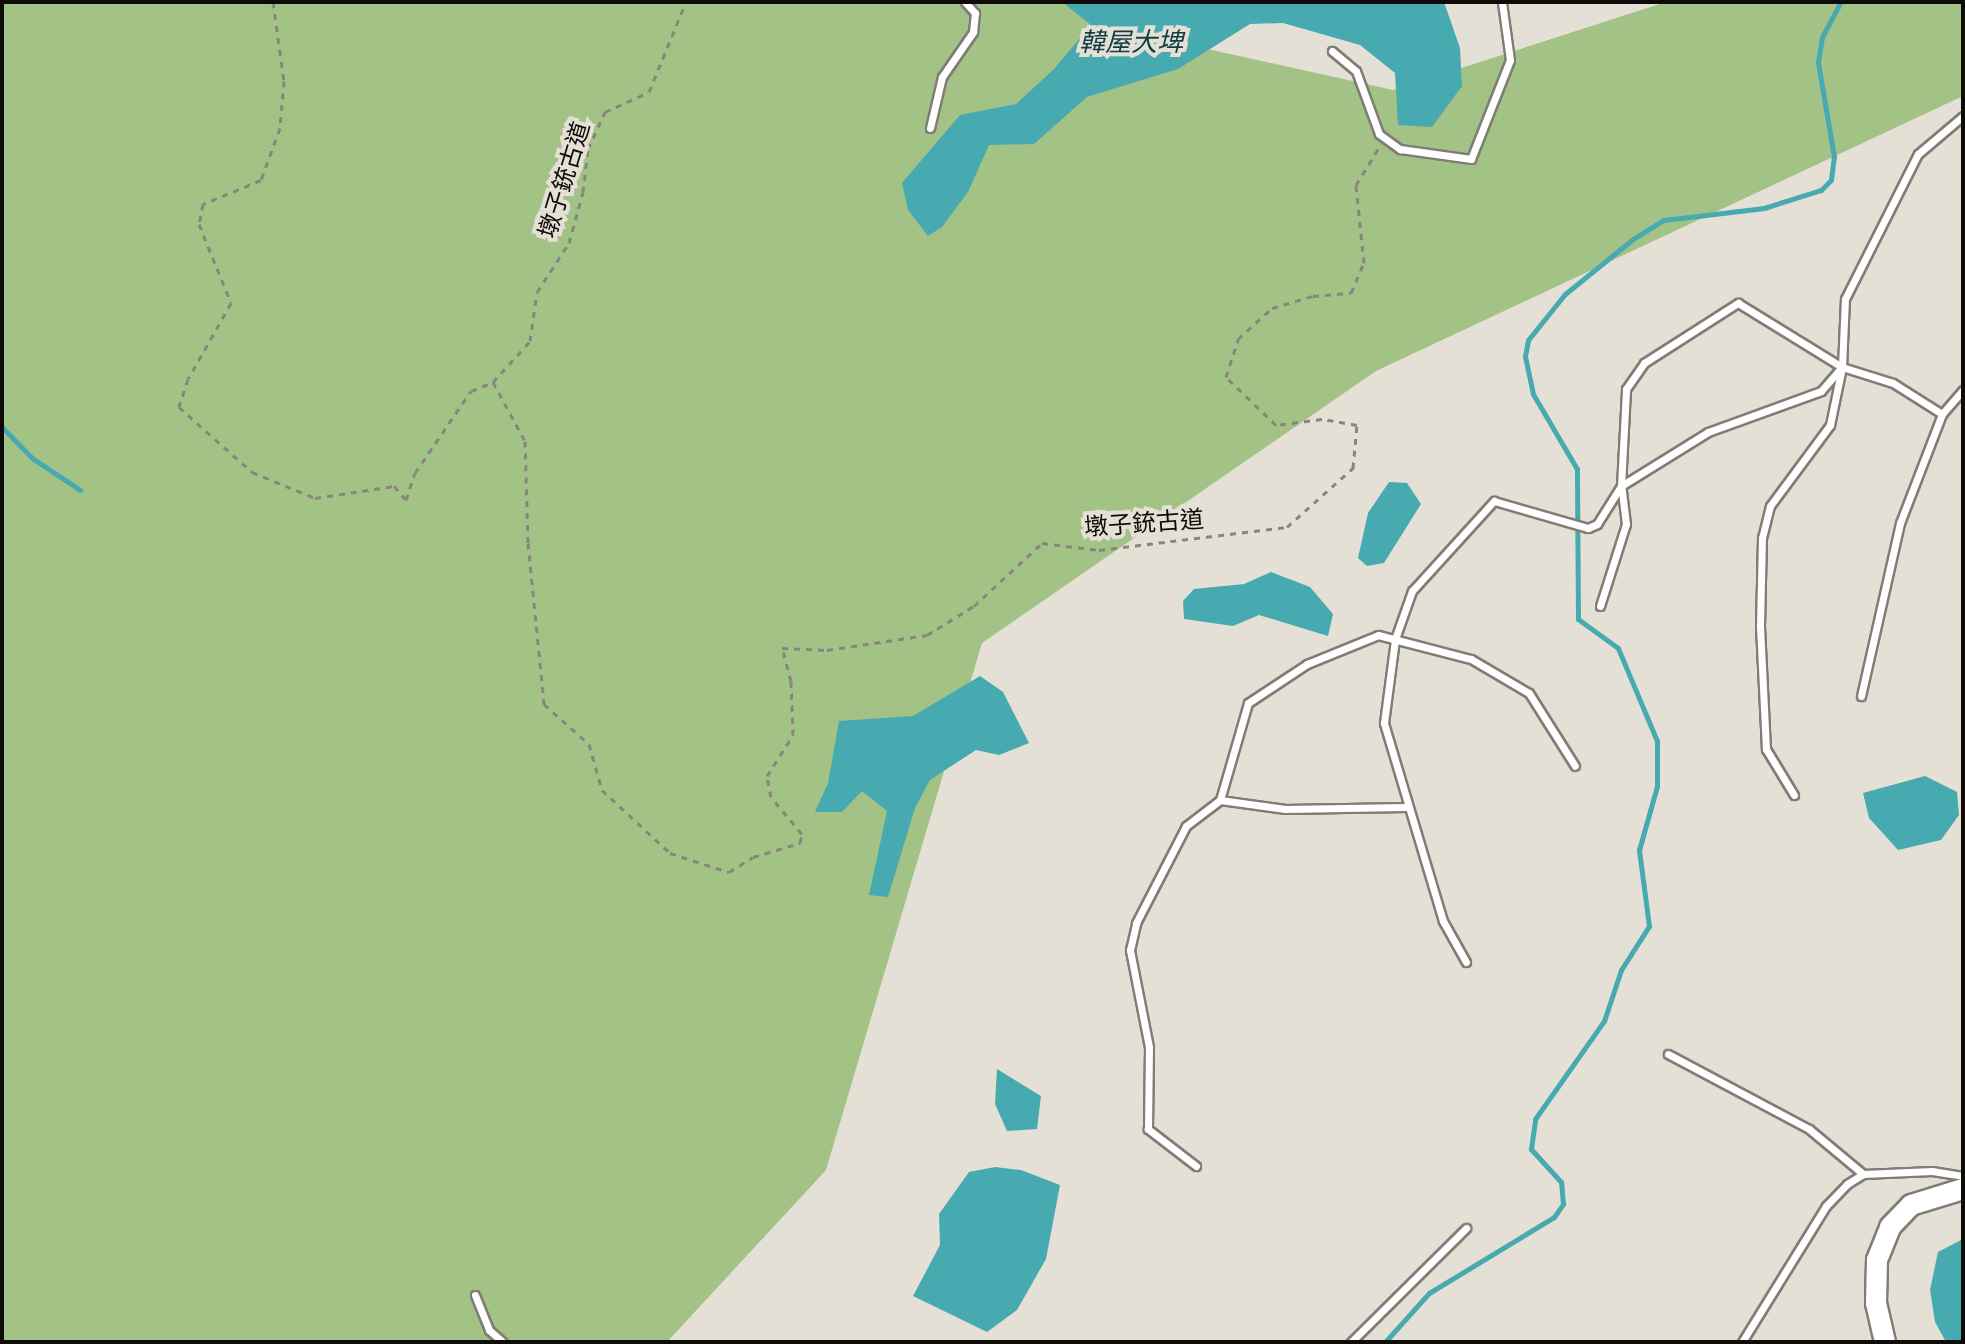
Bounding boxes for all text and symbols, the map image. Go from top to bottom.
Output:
water label: 韓屋大埤 [1079,27,1183,59]
street label: 墩子銃古道 [534,118,596,242]
street label: 墩子銃古道 [1083,505,1205,543]

